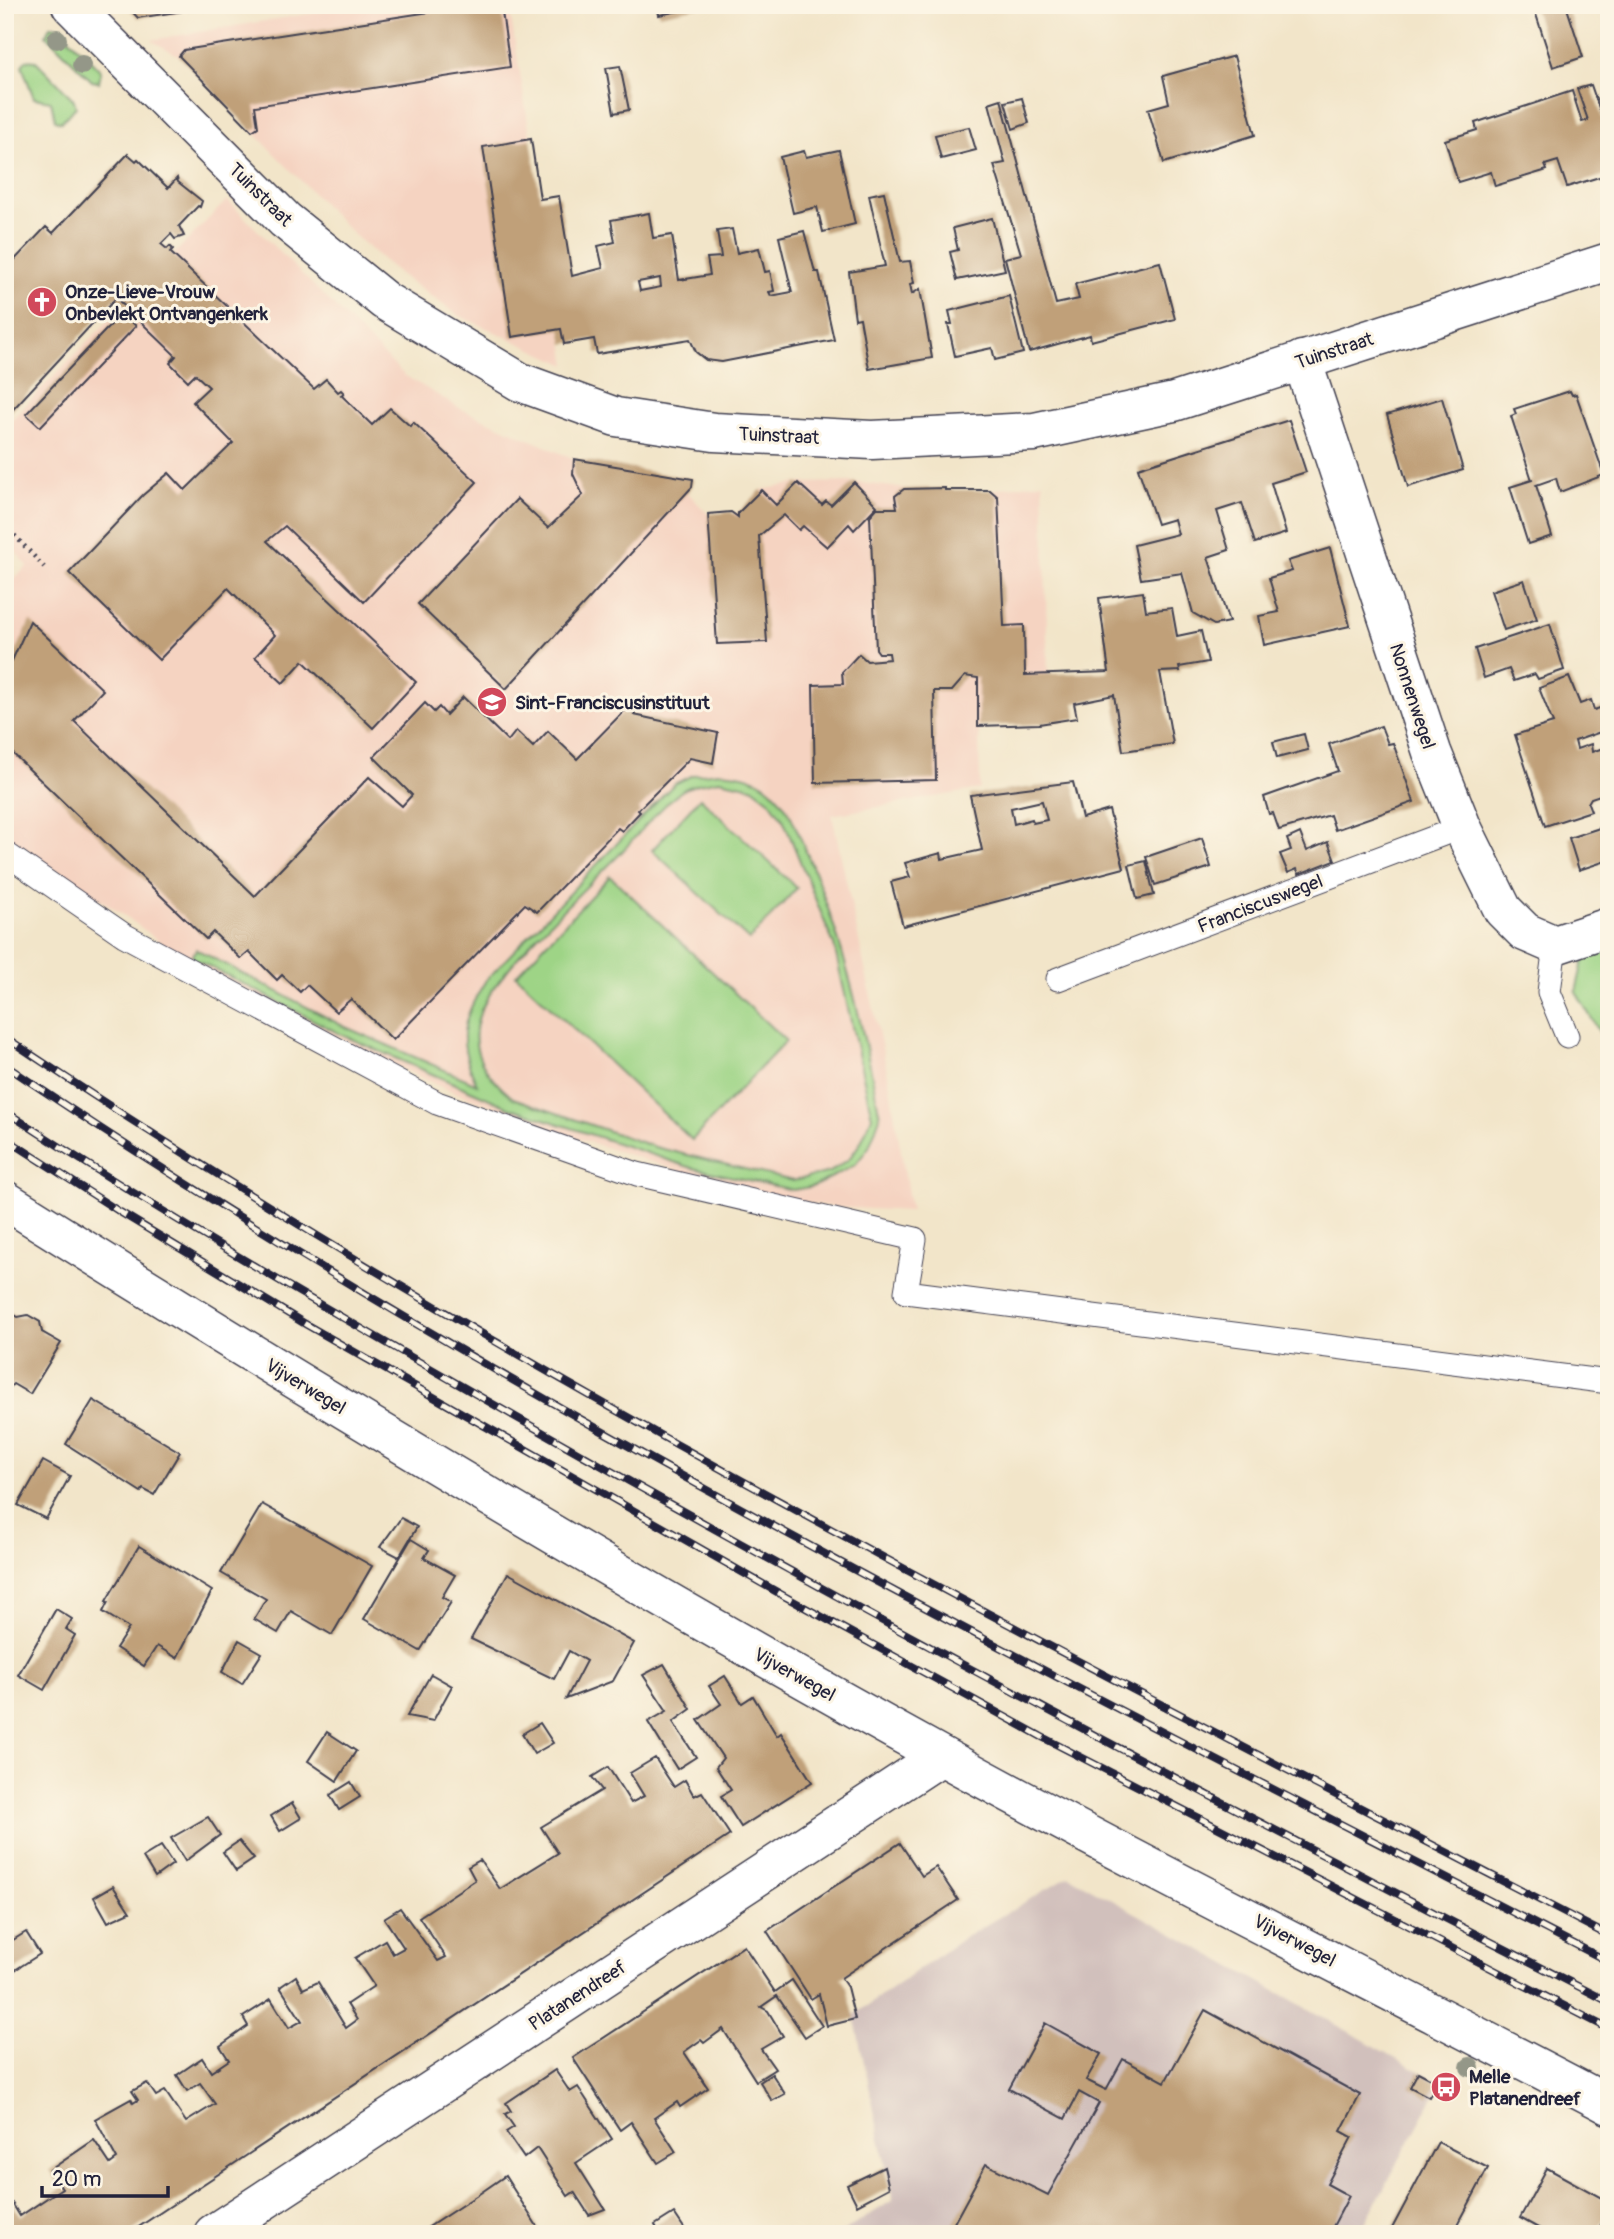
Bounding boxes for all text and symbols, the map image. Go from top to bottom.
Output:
street label: Tuinstraat [223,158,298,232]
place label: Onze-Lieve-Vrouw Onbevlekt Ontvangenkerk [65,280,269,326]
church icon: Onze-Lieve-Vrouw Onbevlekt Ontvangenkerk [25,285,59,319]
street label: Tuinstraat [1292,327,1377,375]
street label: Tuinstraat [738,422,820,450]
street label: Nonnenwegel [1384,640,1440,752]
school or university icon: Sint-Franciscusinstituut [475,685,509,719]
place label: Sint-Franciscusinstituut [515,691,711,715]
street label: Franciscuswegel [1194,869,1326,939]
street label: Vijverwegel [261,1353,350,1420]
street label: Vijverwegel [749,1643,840,1707]
street label: Vijverwegel [1249,1909,1340,1973]
street label: Platanendreef [524,1955,631,2036]
place label: Melle Platanendreef [1469,2065,1581,2111]
bus stop icon: Melle Platanendreef [1429,2070,1463,2104]
scale bar [42,2155,168,2199]
text: 20 m [52,2166,101,2193]

